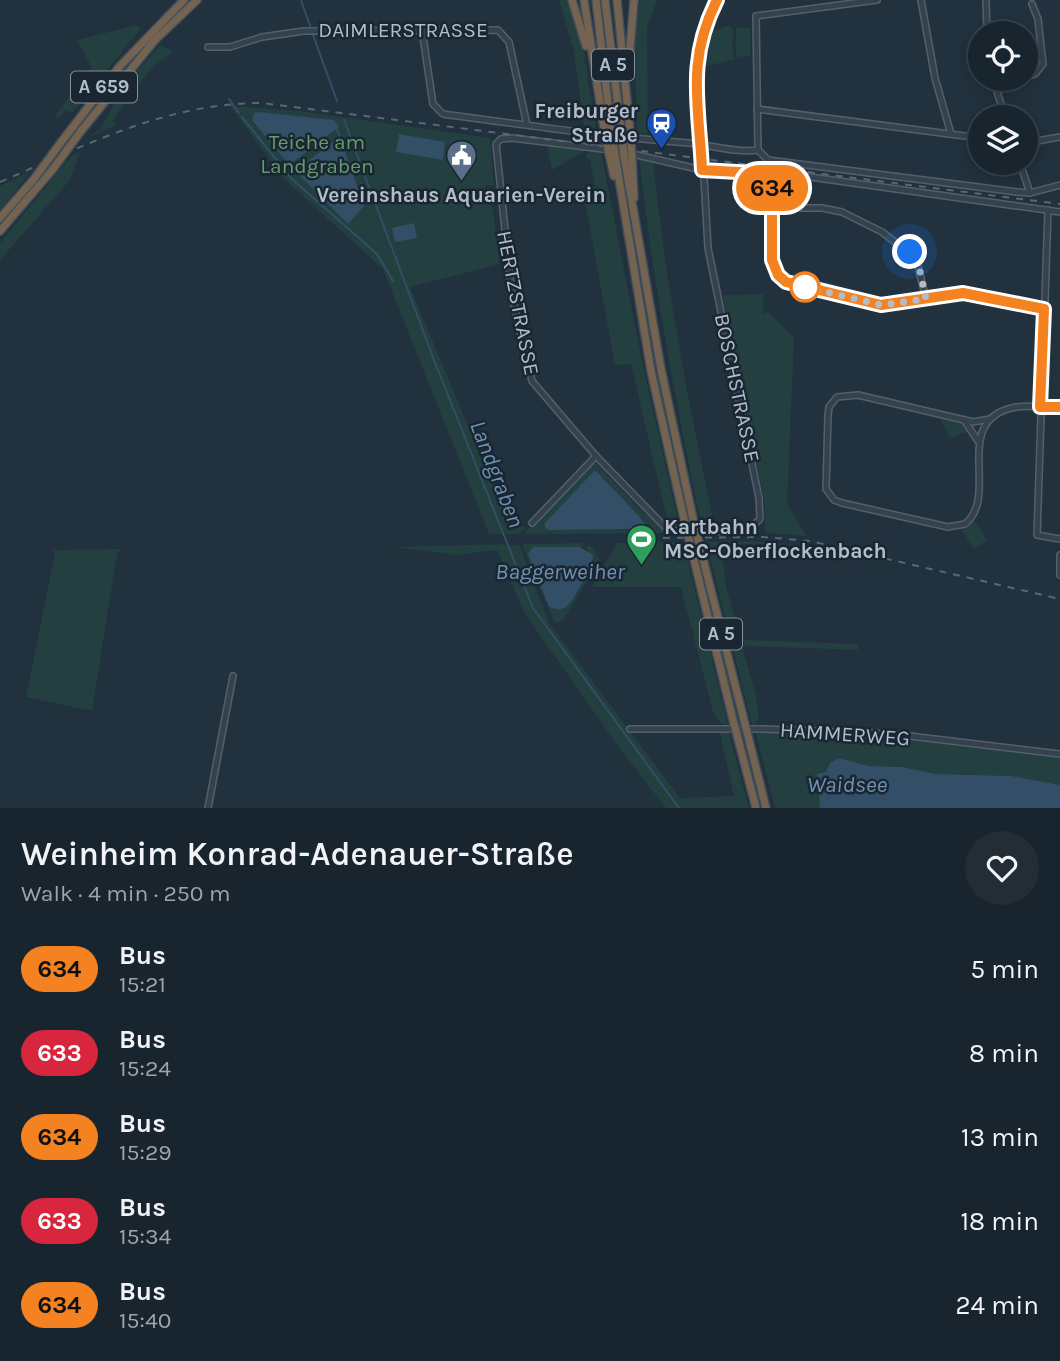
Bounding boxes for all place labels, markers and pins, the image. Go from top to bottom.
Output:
place label: Freiburger Straße [535,99,639,147]
station icon: Freiburger Straße [644,106,678,150]
public building icon: Vereinshaus Aquarien-Verein [444,138,478,182]
place label: Vereinshaus Aquarien-Verein [316,183,606,208]
unlabelled marker [790,272,820,302]
place label: Kartbahn MSC-Oberflockenbach [664,515,887,563]
sports icon: Kartbahn MSC-Oberflockenbach [624,522,658,566]

